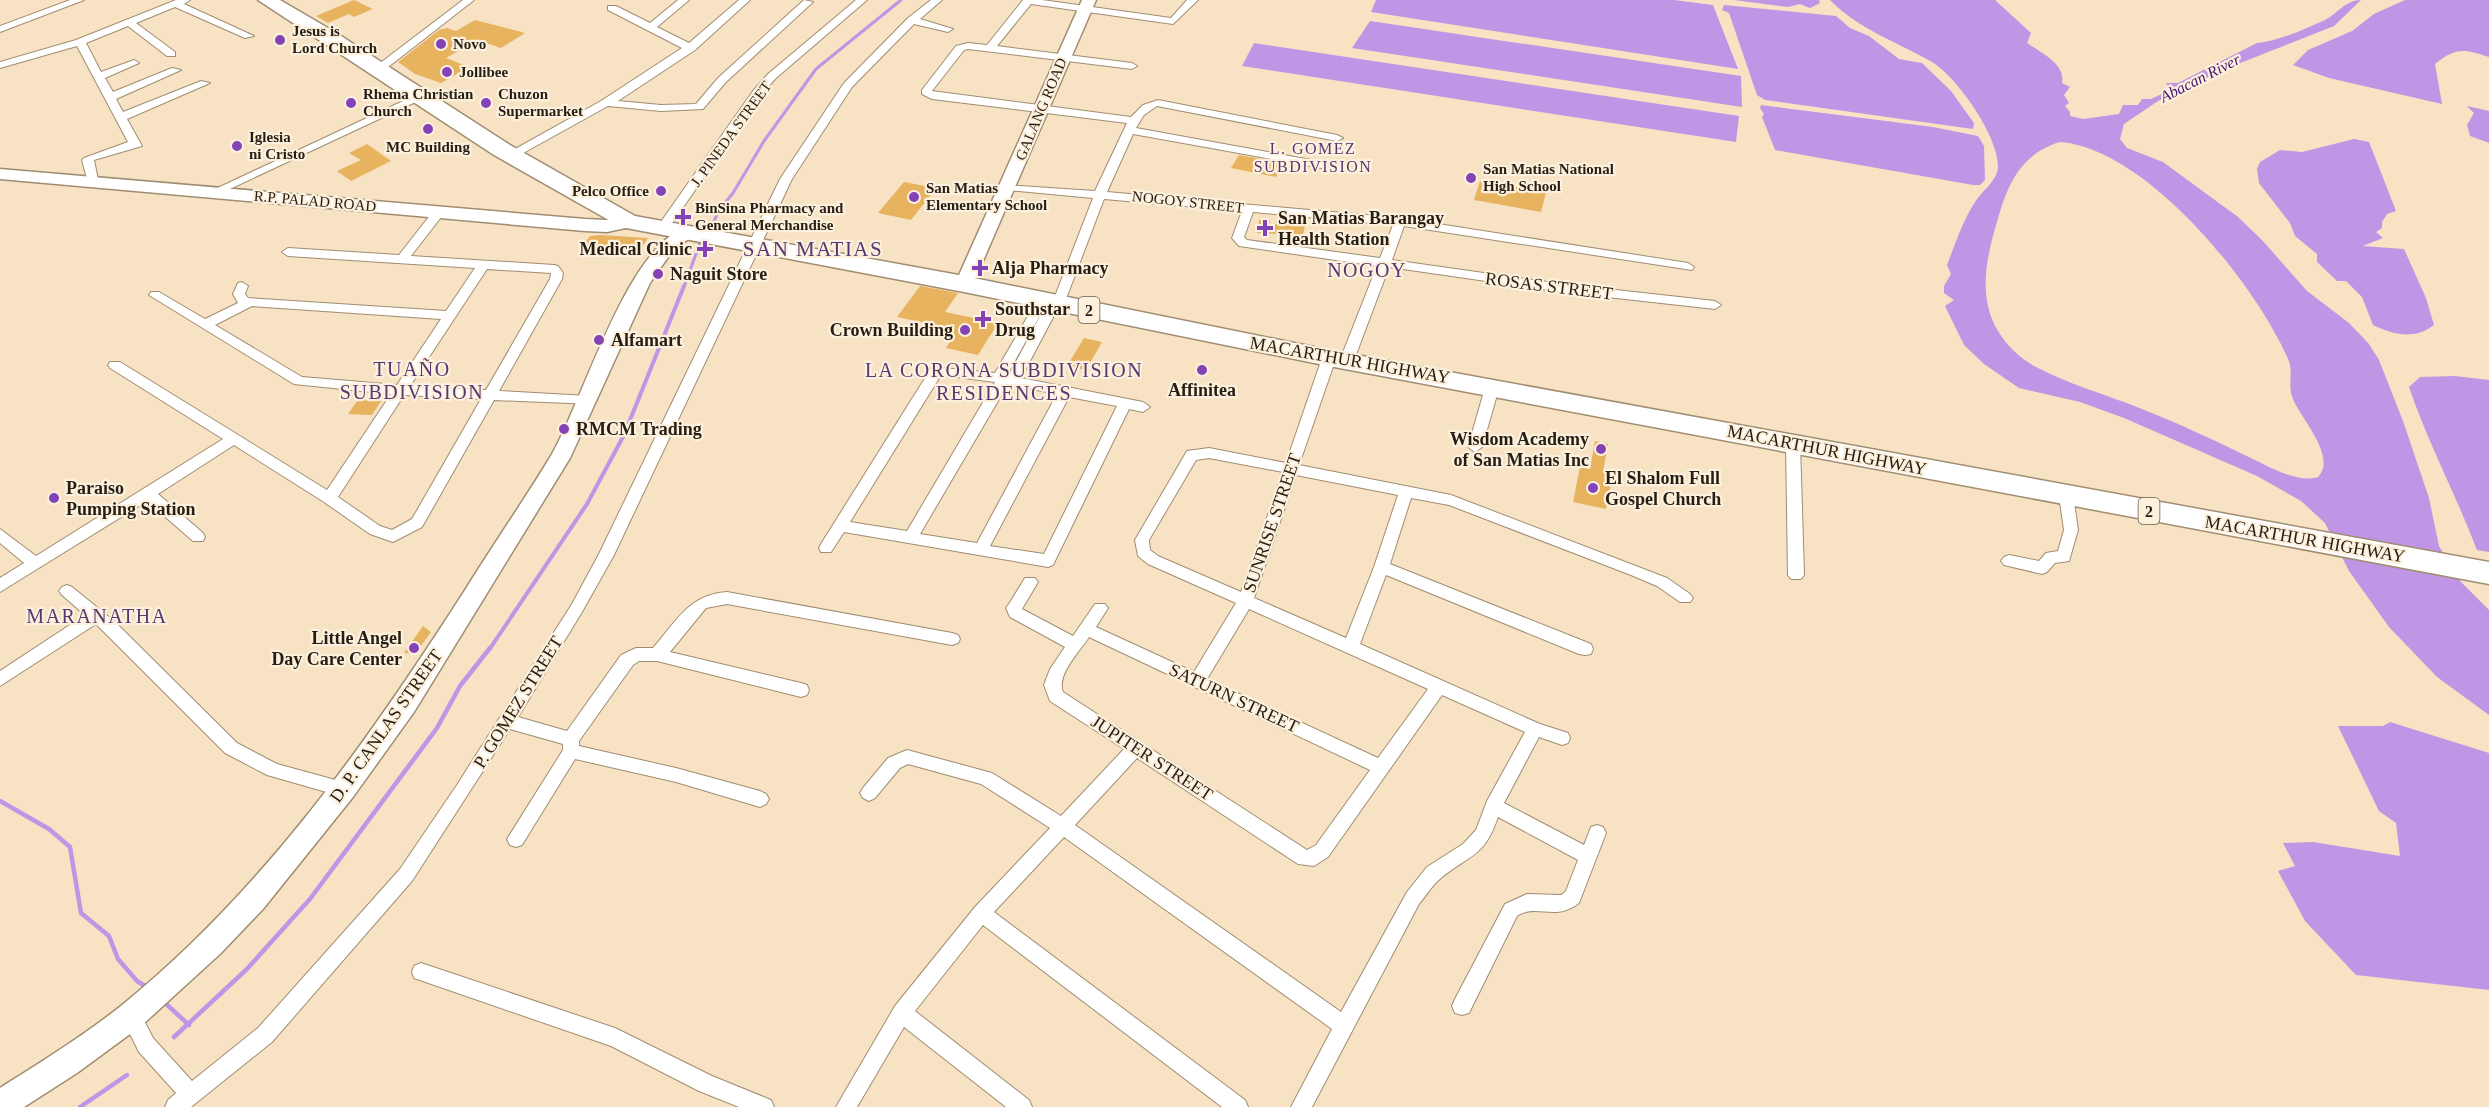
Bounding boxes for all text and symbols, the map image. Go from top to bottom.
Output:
place label: Jesus is Lord Church [292,23,378,56]
marker: Jesus is Lord Church [273,33,287,47]
place label: Novo [453,36,486,52]
marker: Novo [434,37,448,51]
water label: Abacan River [2156,50,2244,106]
street label: GALANG ROAD [1012,55,1070,163]
place label: Jollibee [459,64,509,80]
marker: Jollibee [440,65,454,79]
street label: J. PINEDA STREET [687,78,775,190]
place label: Rhema Christian Church [363,86,474,119]
place label: Chuzon Supermarket [498,86,583,119]
marker: Rhema Christian Church [344,96,358,110]
marker: Chuzon Supermarket [479,96,493,110]
marker: MC Building [421,122,435,136]
place label: Iglesia ni Cristo [249,129,305,162]
marker: Iglesia ni Cristo [230,139,244,153]
place label: MC Building [386,139,470,155]
district label: L. GOMEZ SUBDIVISION [1254,140,1372,175]
place label: San Matias National High School [1483,161,1614,194]
marker: San Matias National High School [1464,171,1478,185]
place label: San Matias Elementary School [926,180,1047,213]
place label: Pelco Office [572,183,649,199]
marker: Pelco Office [654,184,668,198]
street label: R.P. PALAD ROAD [253,188,377,214]
street label: NOGOY STREET [1131,188,1245,216]
marker: San Matias Elementary School [907,190,921,204]
place label: BinSina Pharmacy and General Merchandise [695,200,844,233]
place label: San Matias Barangay Health Station [1278,208,1444,249]
marker: BinSina Pharmacy and General Merchandise [676,210,690,224]
marker: San Matias Barangay Health Station [1256,219,1274,237]
district label: SAN MATIAS [743,237,883,261]
place label: Medical Clinic [580,239,692,259]
marker: Medical Clinic [696,240,714,258]
place label: Alja Pharmacy [992,258,1108,278]
district label: NOGOY [1327,259,1407,281]
marker: Alja Pharmacy [973,261,987,275]
place label: Naguit Store [670,264,767,284]
marker: Naguit Store [651,267,665,281]
street label: ROSAS STREET [1484,268,1614,304]
road number: 2 [1078,297,1100,323]
place label: Southstar Drug [995,299,1070,340]
marker: Southstar Drug [976,312,990,326]
place label: Crown Building [830,320,953,340]
marker: Crown Building [958,323,972,337]
place label: Alfamart [611,330,682,350]
marker: Alfamart [592,333,606,347]
street label: MACARTHUR HIGHWAY [1248,333,1452,387]
district label: TUAÑO SUBDIVISION [340,357,484,403]
district label: LA CORONA SUBDIVISION RESIDENCES [865,359,1143,404]
marker: Affinitea [1195,363,1209,377]
place label: Affinitea [1168,380,1236,400]
place label: RMCM Trading [576,419,702,439]
street label: MACARTHUR HIGHWAY [1726,421,1928,479]
marker: RMCM Trading [557,422,571,436]
place label: Wisdom Academy of San Matias Inc [1450,429,1589,470]
marker: Wisdom Academy of San Matias Inc [1594,442,1608,456]
street label: SUNRISE STREET [1239,451,1305,595]
place label: El Shalom Full Gospel Church [1605,468,1721,509]
place label: Paraiso Pumping Station [66,478,196,519]
marker: El Shalom Full Gospel Church [1586,481,1600,495]
marker: Paraiso Pumping Station [47,491,61,505]
road number: 2 [2138,498,2160,524]
street label: MACARTHUR HIGHWAY [2203,512,2407,566]
district label: MARANATHA [26,605,168,627]
place label: Little Angel Day Care Center [271,628,402,669]
street label: P. GOMEZ STREET [469,632,567,772]
marker: Little Angel Day Care Center [407,641,421,655]
street label: D. P. CANLAS STREET [326,646,446,806]
street label: SATURN STREET [1166,659,1302,737]
street label: JUPITER STREET [1088,711,1216,805]

